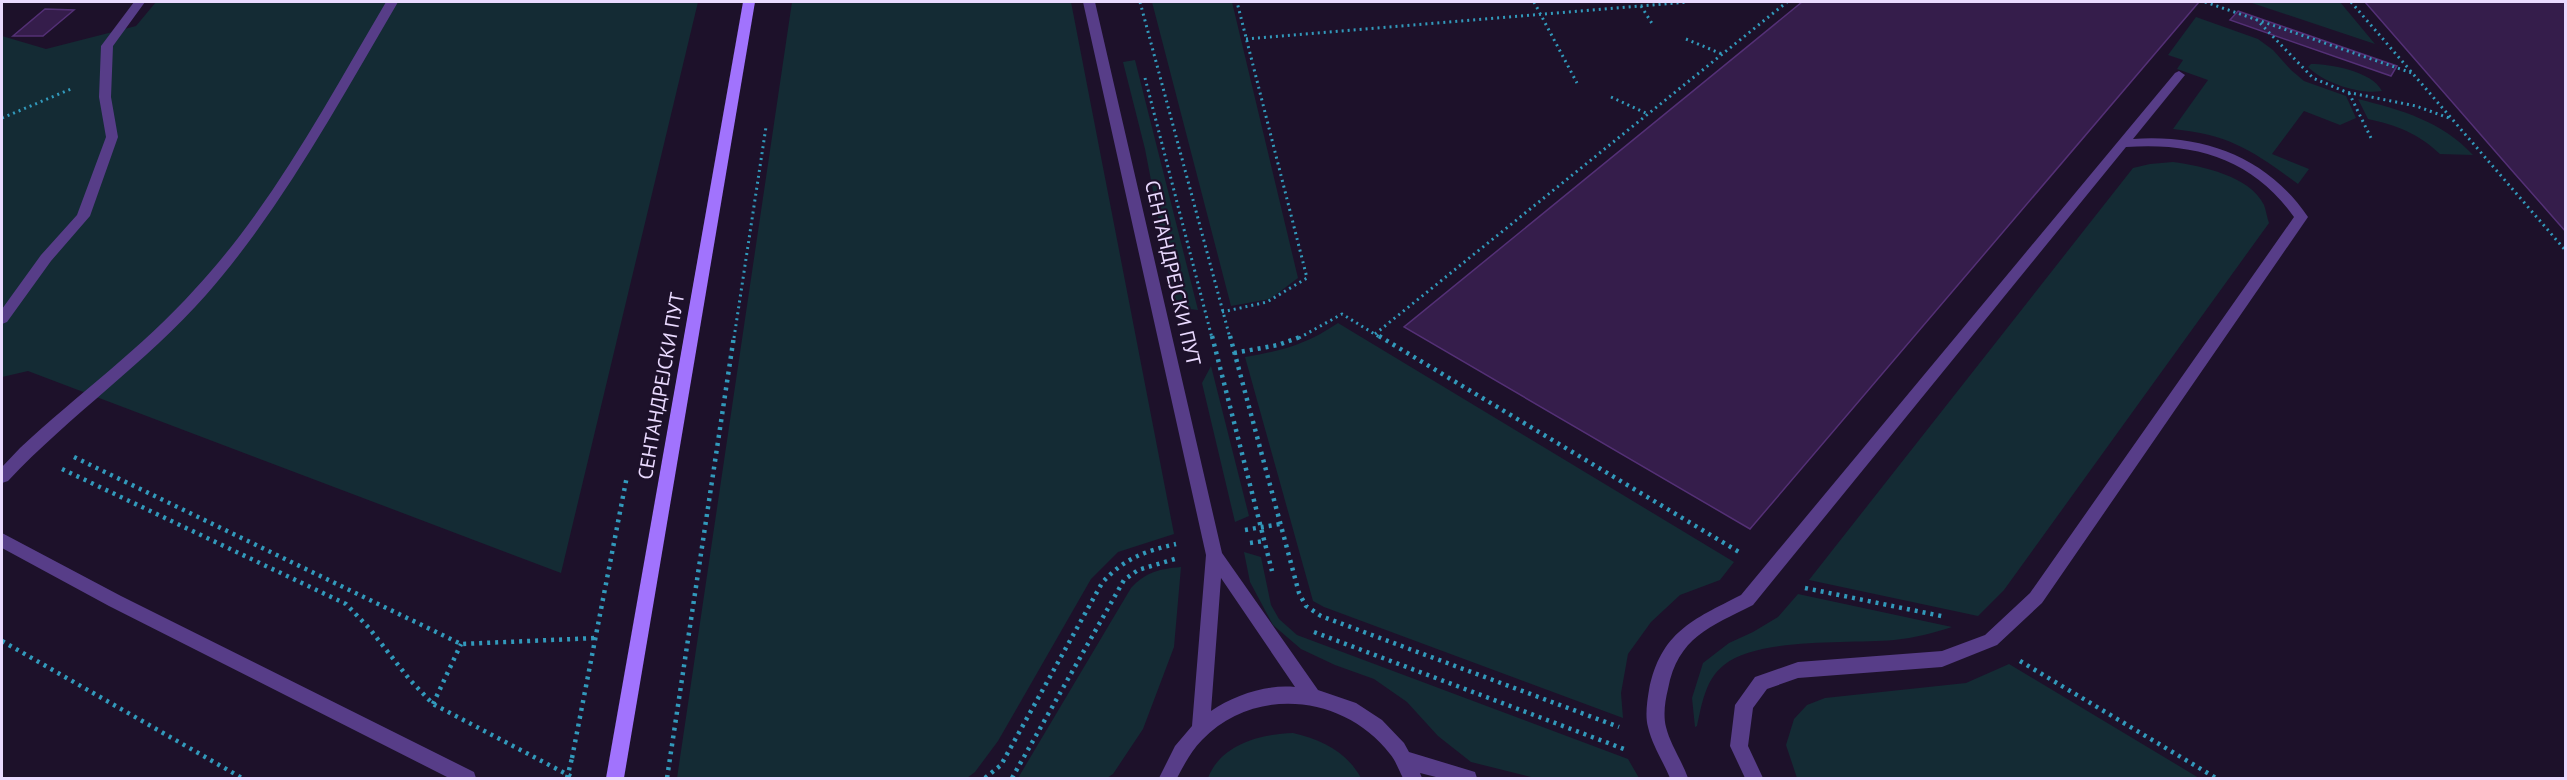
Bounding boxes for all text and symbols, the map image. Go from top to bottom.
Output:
street label: СЕНТАНДРЕЈСКИ ПУТ [1139,178,1207,368]
street label: СЕНТАНДРЕЈСКИ ПУТ [632,290,690,482]

